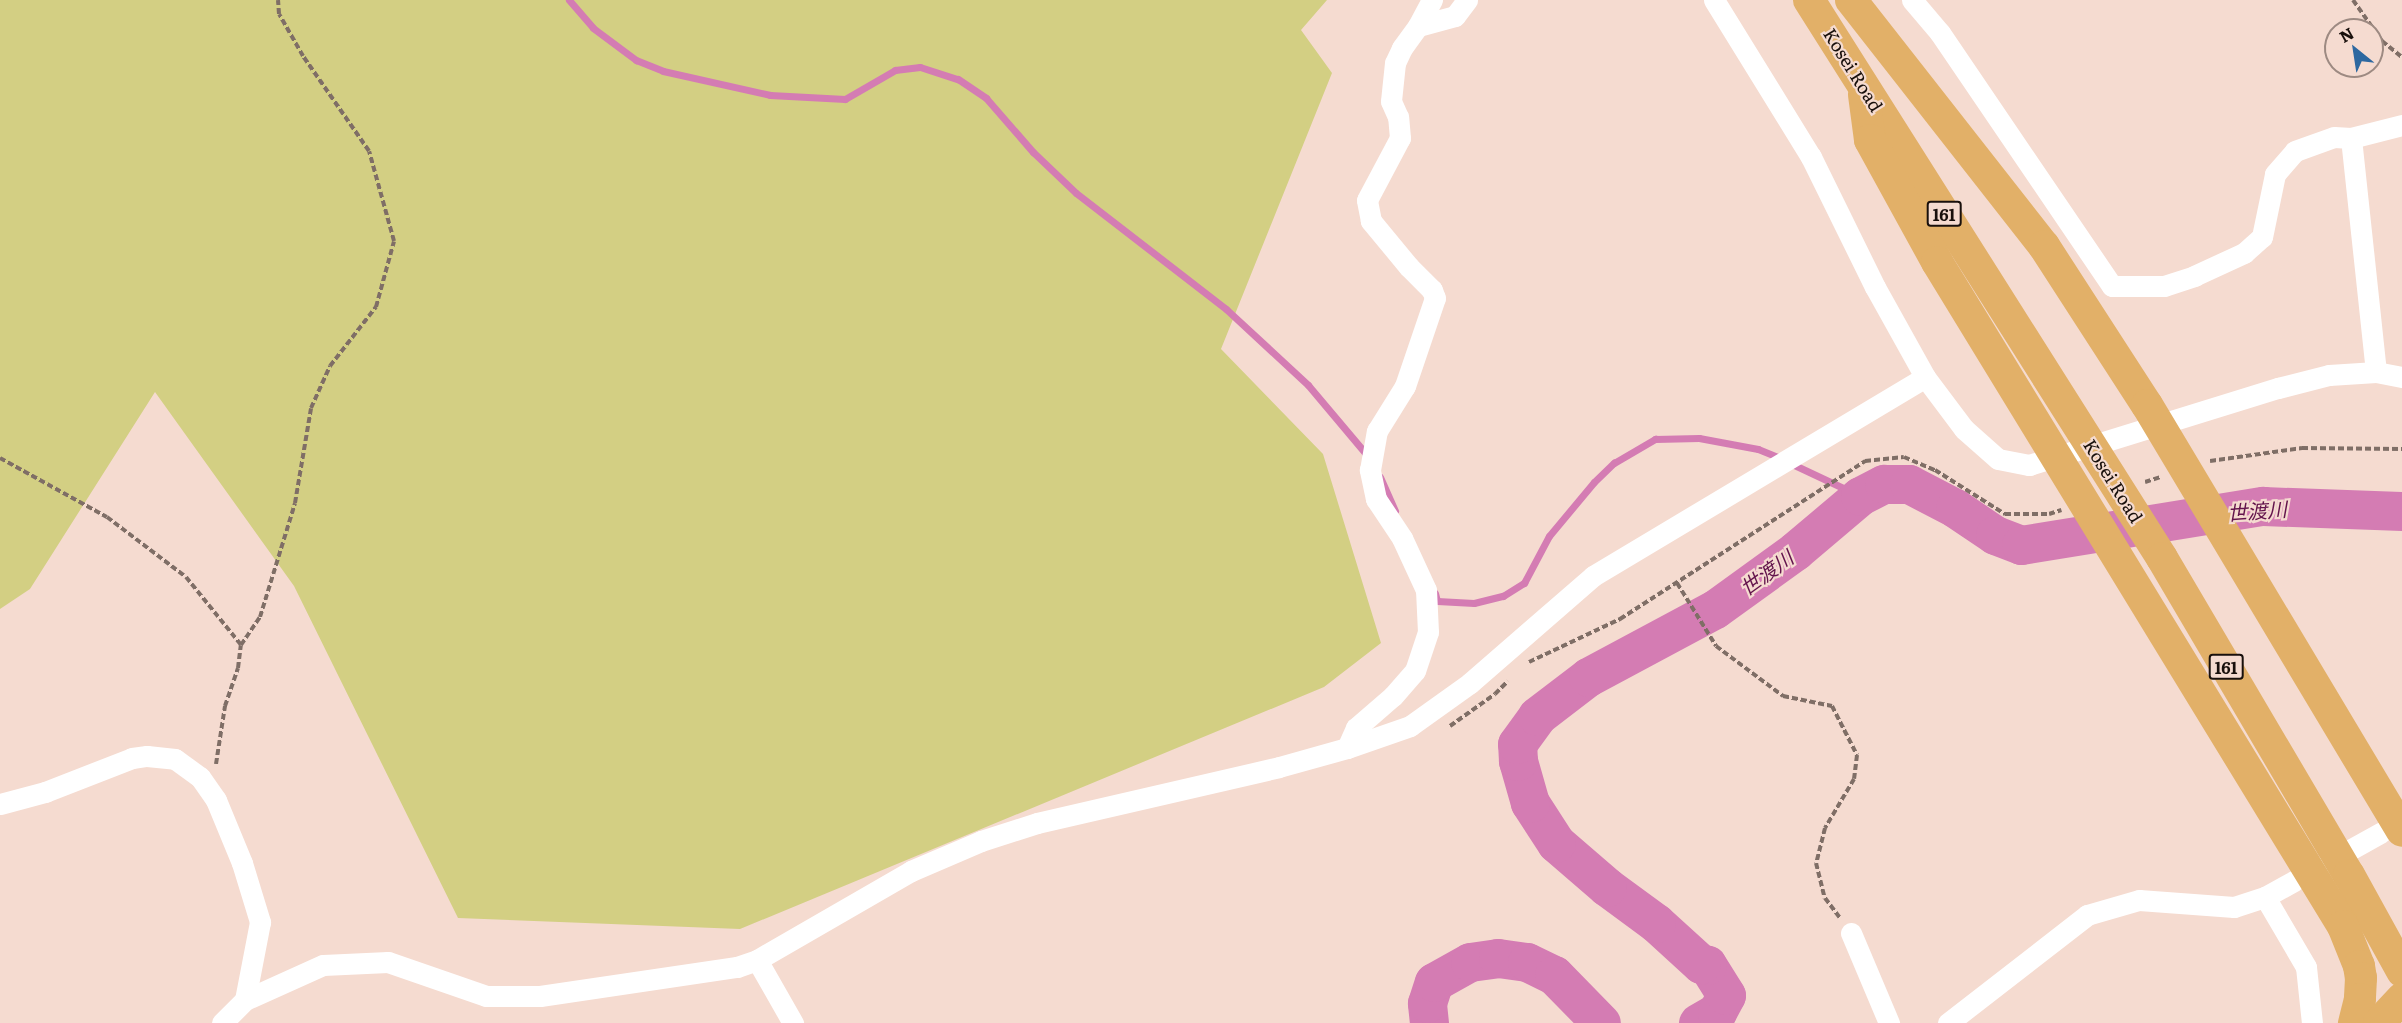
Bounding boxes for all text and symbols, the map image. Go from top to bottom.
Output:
north arrow [2324,18,2384,78]
text: N [2334,20,2358,48]
street label: Kosei Road [1819,24,1887,116]
road number: 161 [1926,201,1962,227]
street label: Kosei Road [2079,435,2147,527]
water label: 世渡川 [2226,496,2288,524]
water label: 世渡川 [1735,545,1797,599]
road number: 161 [2208,654,2244,680]

